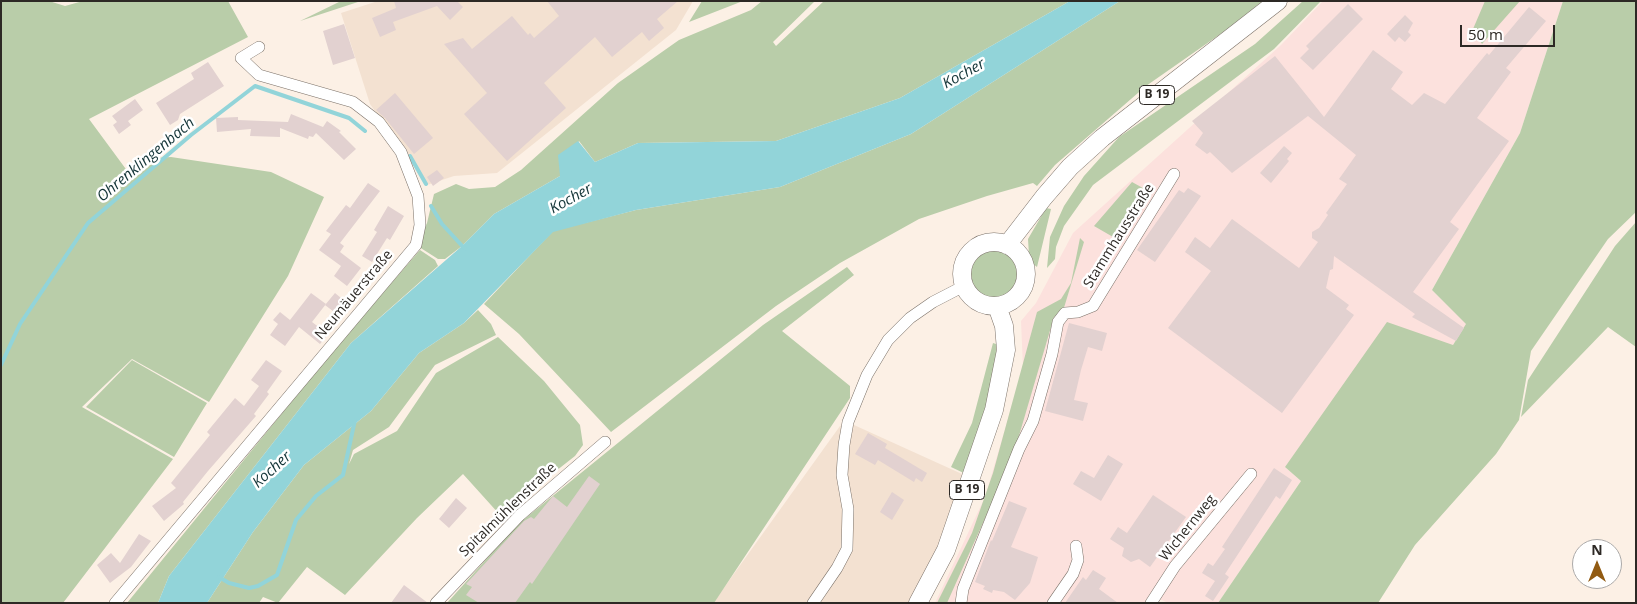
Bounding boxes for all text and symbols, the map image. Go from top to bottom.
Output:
scale bar [1462,15,1557,47]
text: 50 m [1468,24,1503,44]
water label: Kocher [940,55,988,93]
road number: B 19 [1140,86,1174,104]
water label: Ohrenklingenbach [94,114,198,206]
water label: Kocher [547,180,595,218]
street label: Stammhausstraße [1080,181,1158,291]
street label: Neumäuerstraße [312,247,396,343]
water label: Kocher [249,448,295,492]
street label: Spitalmühlenstraße [456,460,560,560]
road number: B 19 [950,480,984,500]
street label: Wichernweg [1156,492,1220,564]
north arrow [1572,539,1622,589]
text: N [1591,540,1603,559]

